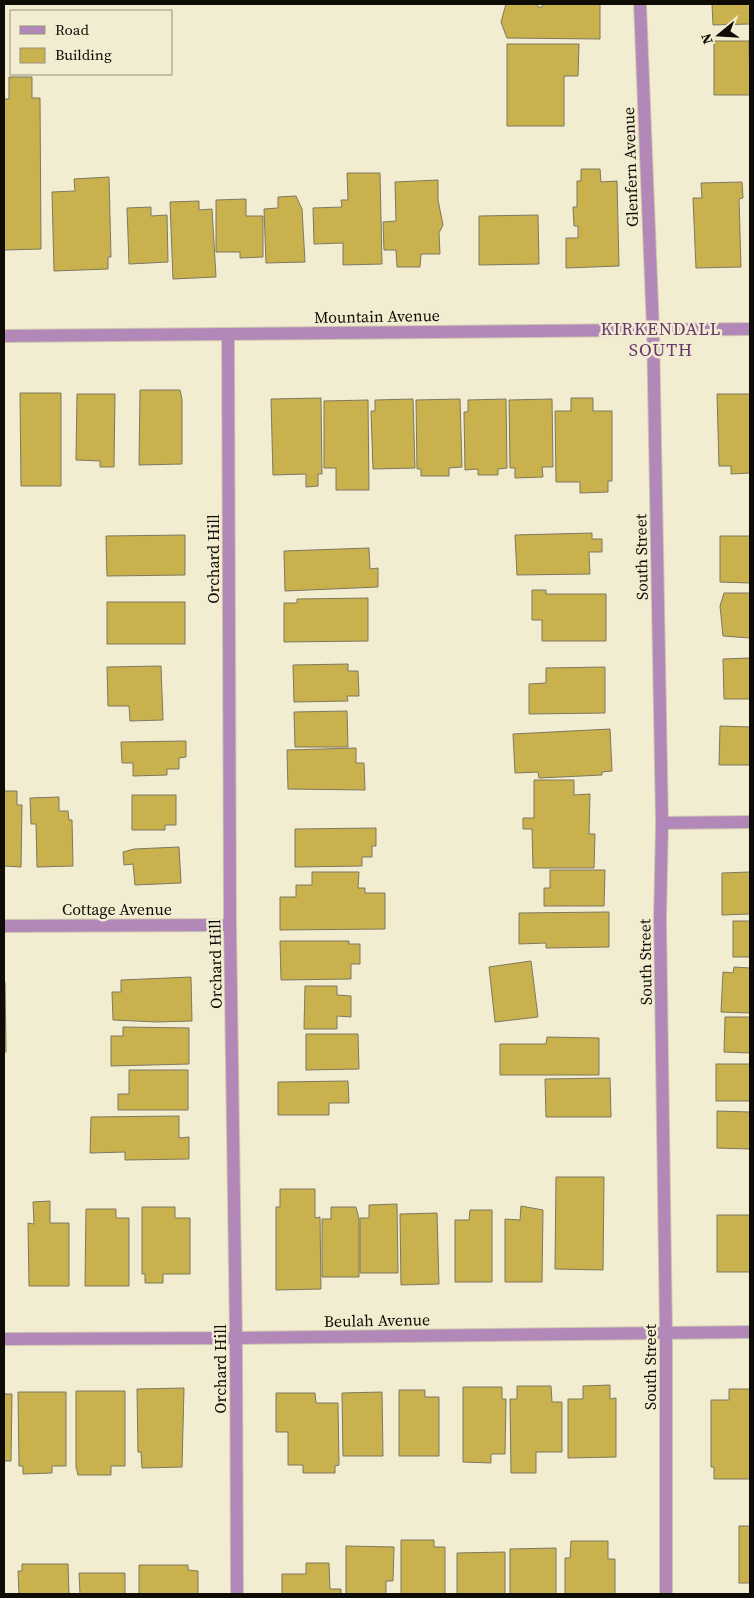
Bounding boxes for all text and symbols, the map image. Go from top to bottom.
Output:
legend [10,10,172,75]
north arrow [694,10,744,60]
text: Road [55,19,89,40]
text: N [696,31,718,47]
text: Building [55,44,112,65]
street label: Glenfern Avenue [617,107,643,227]
street label: Mountain Avenue [314,304,440,328]
district label: KIRKENDALL SOUTH [601,316,721,362]
street label: South Street [629,513,653,600]
street label: Orchard Hill [202,514,224,604]
street label: Cottage Avenue [62,898,172,920]
street label: South Street [633,918,657,1005]
street label: Orchard Hill [203,919,227,1009]
street label: Beulah Avenue [324,1308,430,1332]
street label: South Street [639,1323,661,1410]
street label: Orchard Hill [209,1324,231,1414]

